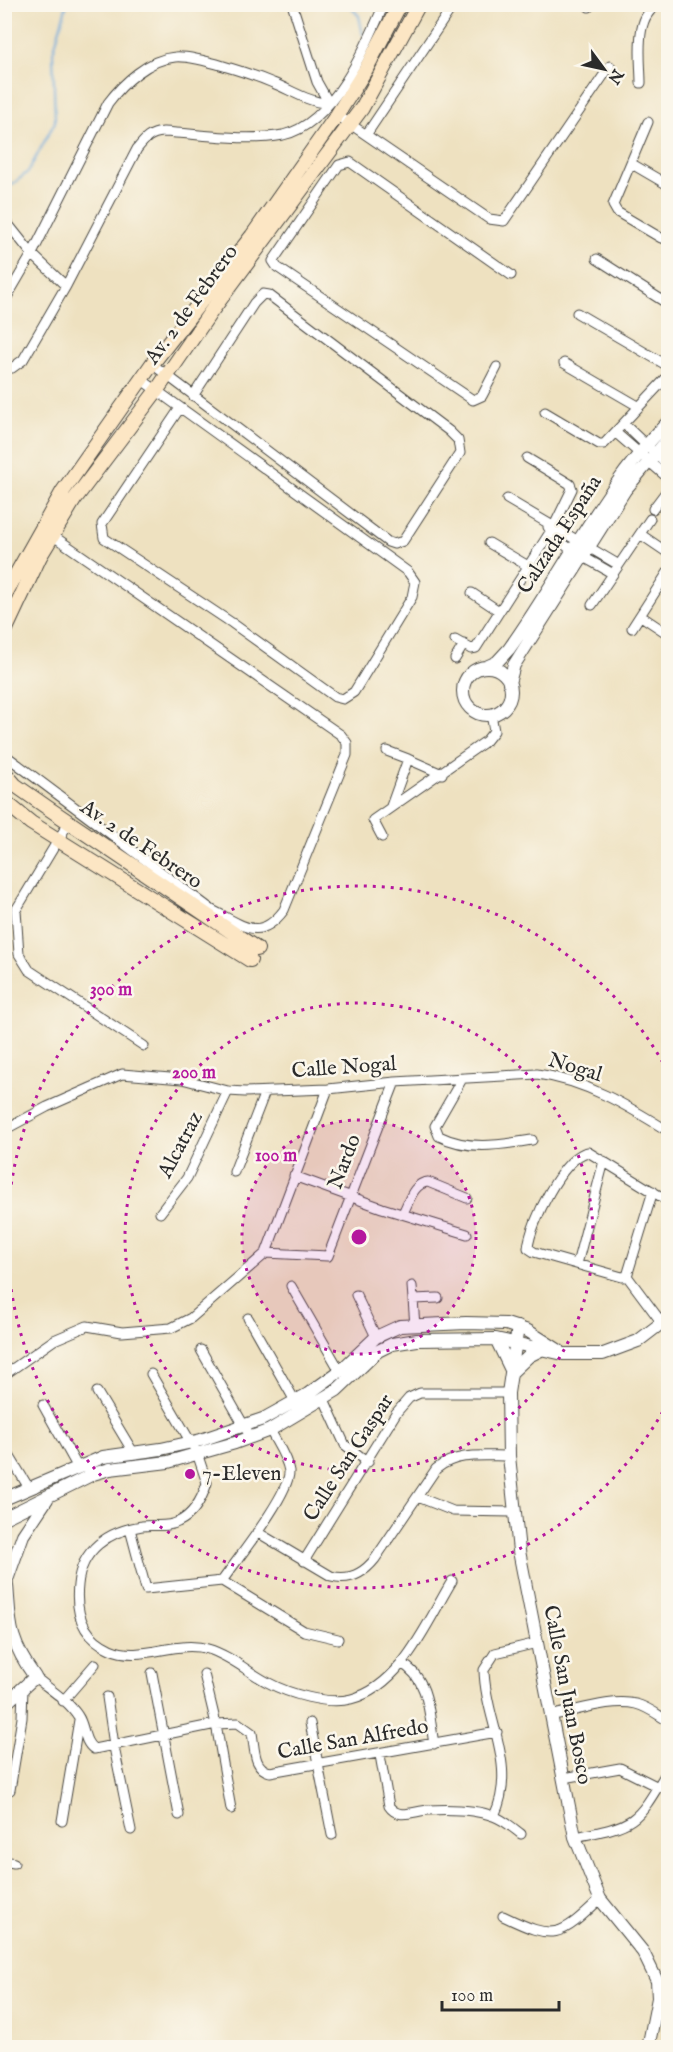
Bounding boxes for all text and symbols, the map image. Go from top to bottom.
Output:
north arrow [574,39,634,99]
text: N [603,64,628,87]
street label: Av. 2 de Febrero [139,240,245,371]
street label: Calzada España [512,470,609,599]
street label: Av. 2 de Febrero [74,794,207,896]
text: 300 m [90,979,132,1002]
street label: Nogal [545,1047,606,1089]
street label: Calle Nogal [291,1051,397,1085]
text: 200 m [172,1062,216,1085]
street label: Alcatraz [152,1107,210,1184]
street label: Nardo [322,1131,368,1193]
text: 100 m [255,1145,297,1168]
centre of rings [349,1227,369,1247]
street label: Calle San Gaspar [298,1389,400,1527]
place label: 7-Eleven [202,1461,281,1488]
marker: 7-Eleven [183,1467,197,1481]
street label: Calle San Juan Bosco [536,1603,598,1787]
street label: Calle San Alfredo [275,1713,431,1767]
scale bar [442,1974,559,2012]
text: 100 m [451,1985,493,2008]

